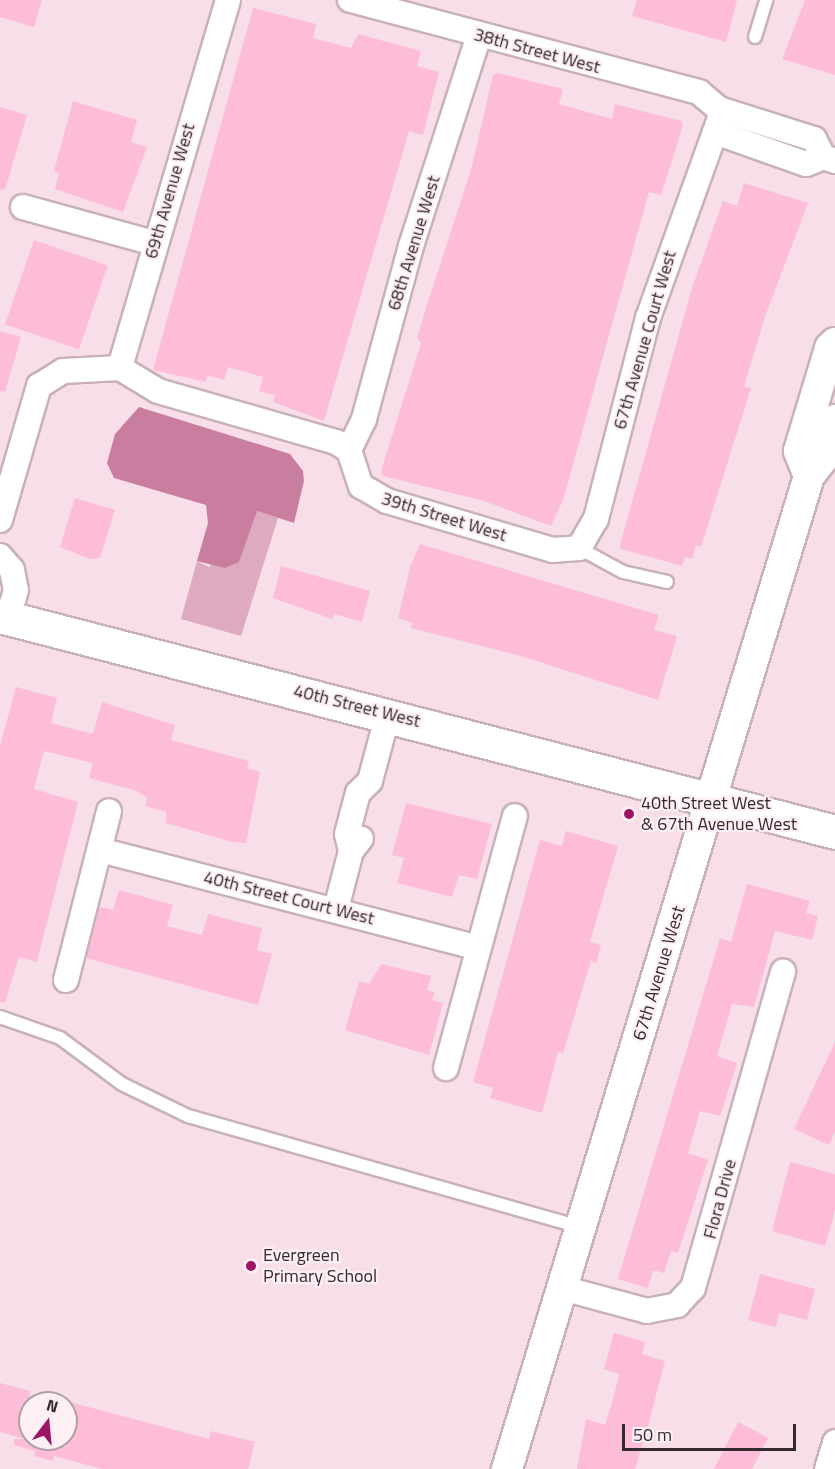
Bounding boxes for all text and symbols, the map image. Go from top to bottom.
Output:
street label: 38th Street West [471,24,603,78]
street label: 69th Avenue West [140,121,200,261]
street label: 68th Avenue West [383,173,445,313]
street label: 67th Avenue Court West [609,248,681,432]
street label: 39th Street West [379,488,509,546]
street label: 40th Street West [291,680,423,732]
place label: 40th Street West & 67th Avenue West [641,793,797,836]
marker: 40th Street West & 67th Avenue West [622,807,636,821]
street label: 40th Street Court West [201,866,377,930]
street label: 67th Avenue West [628,903,690,1043]
street label: Flora Drive [699,1157,741,1241]
place label: Evergreen Primary School [263,1245,377,1288]
marker: Evergreen Primary School [244,1259,258,1273]
north arrow [18,1391,78,1451]
text: N [44,1393,61,1419]
scale bar [625,1412,799,1450]
text: 50 m [633,1421,672,1448]

